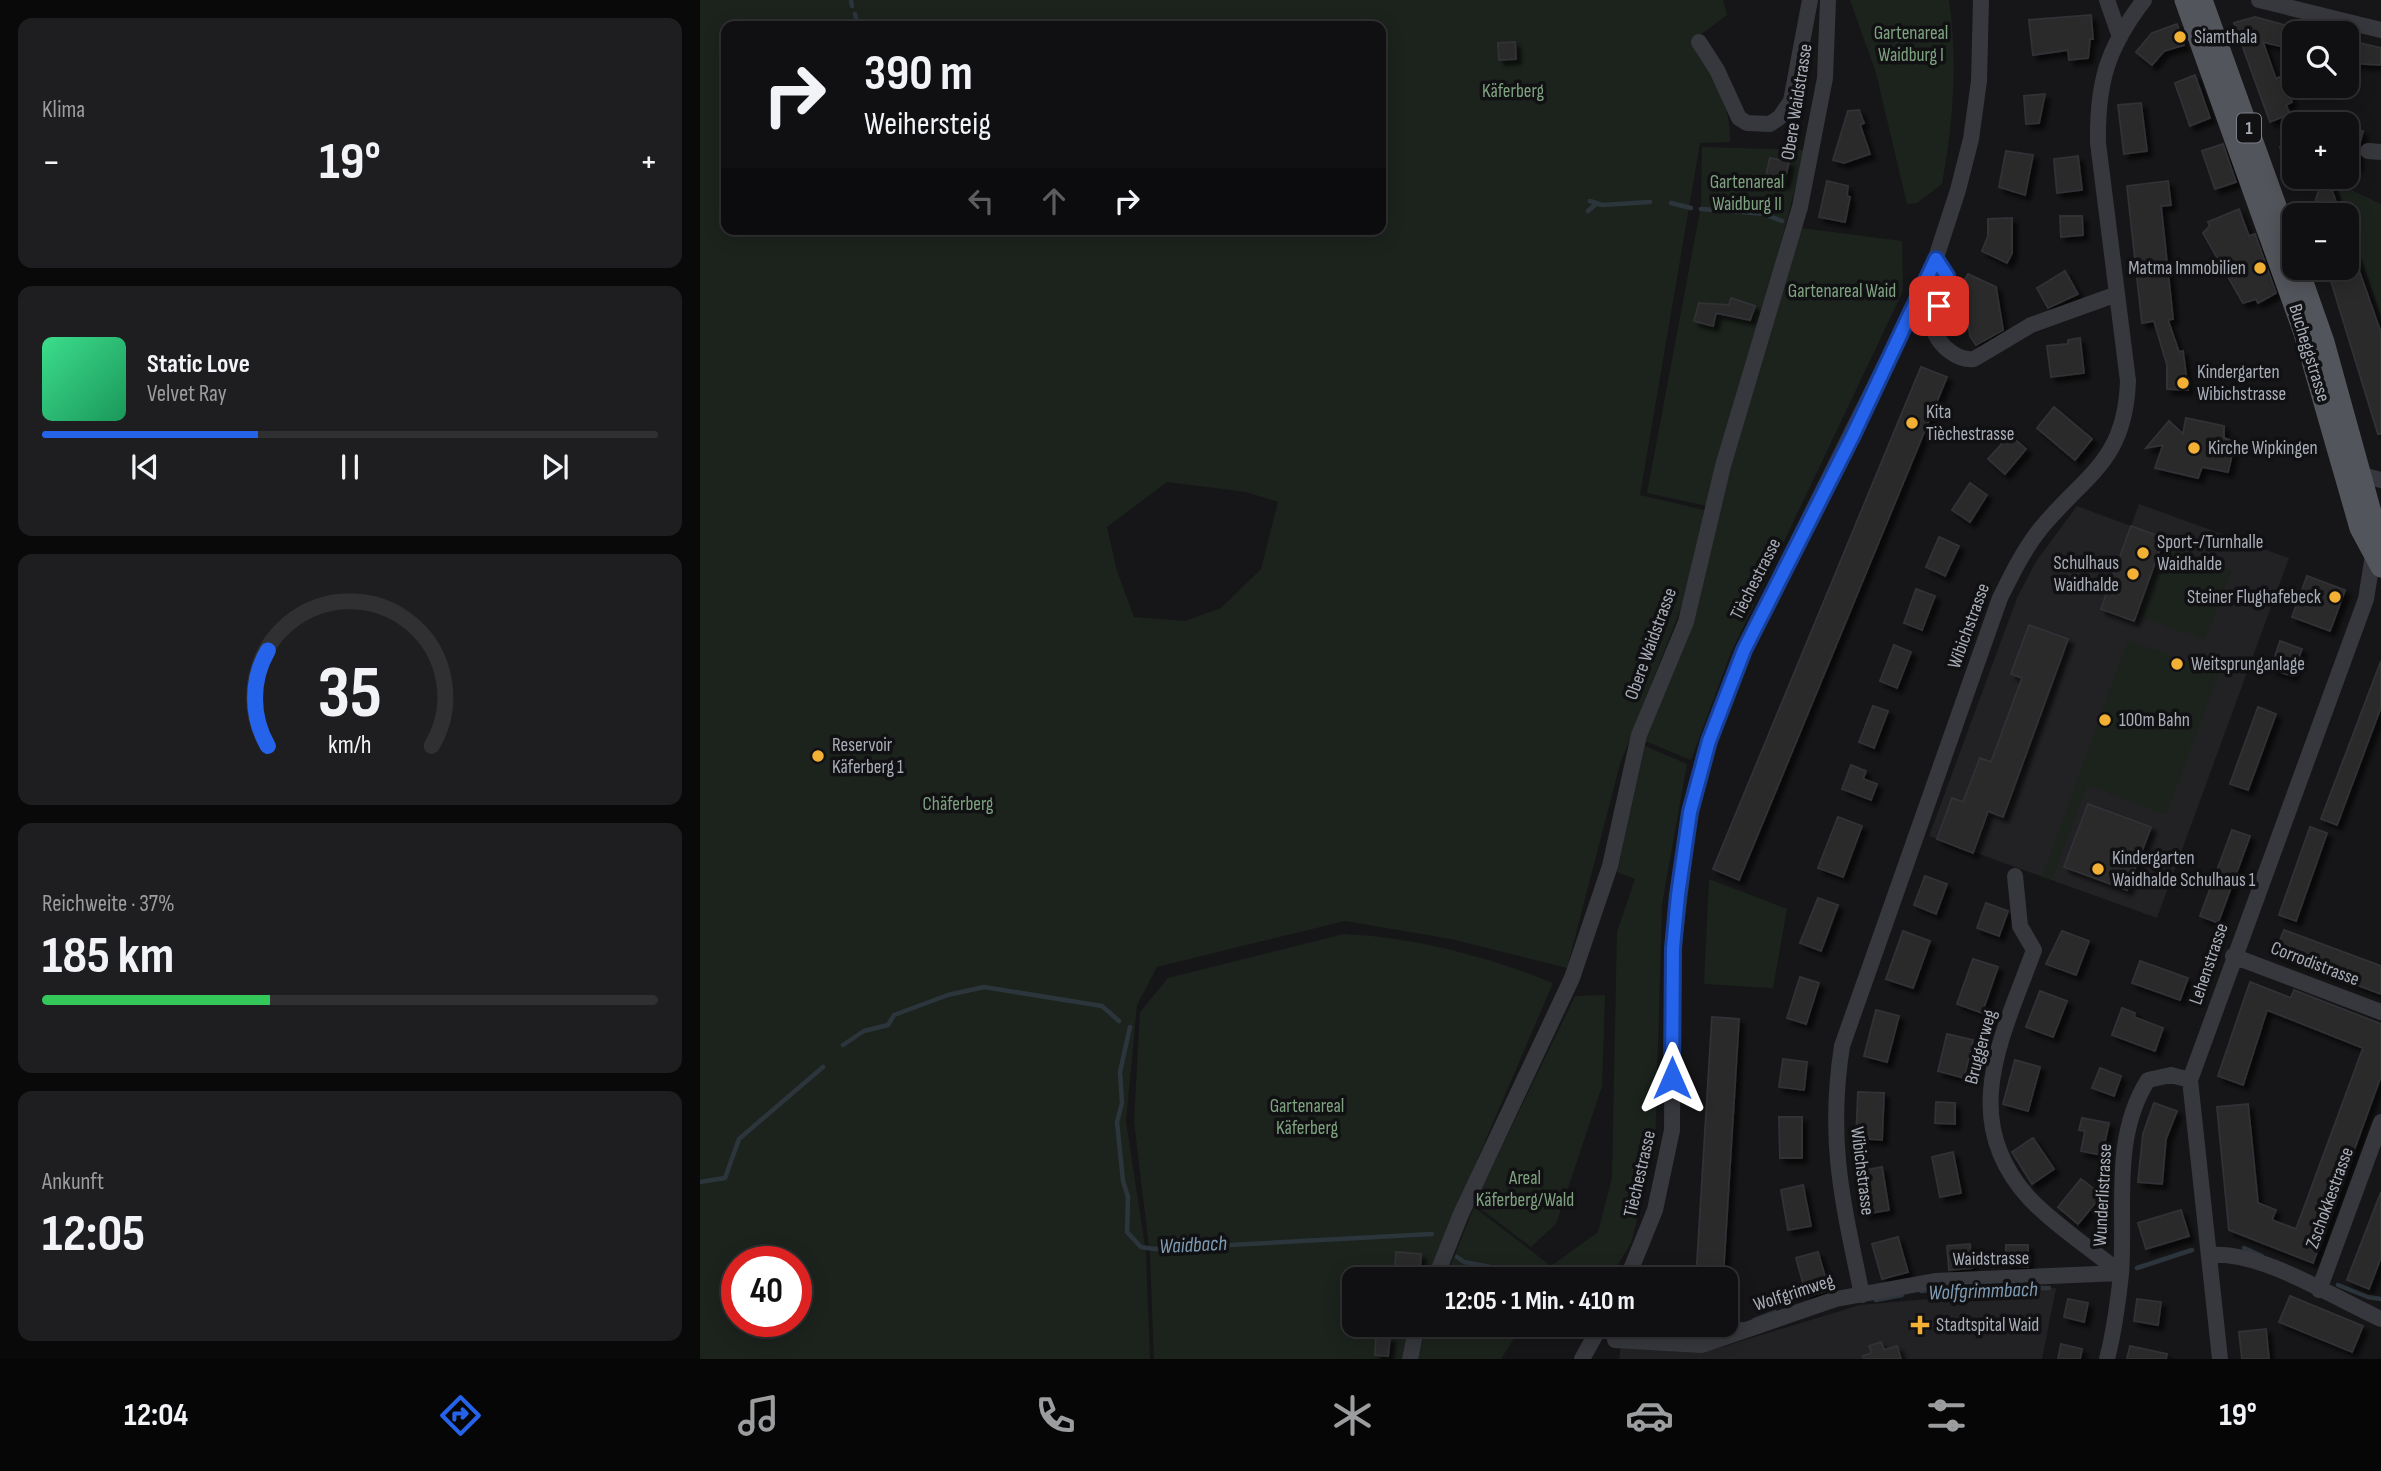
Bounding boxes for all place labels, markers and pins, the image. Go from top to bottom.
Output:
place label: Siamthala [2194,26,2257,49]
marker: Siamthala [2172,29,2188,45]
place label: Matma Immobilien [2128,257,2246,280]
marker: Matma Immobilien [2252,260,2268,276]
pin [1909,276,1969,336]
place label: Kindergarten Wibichstrasse [2197,361,2286,406]
marker: Kindergarten Wibichstrasse [2175,375,2191,391]
place label: Kita Tièchestrasse [1926,401,2014,446]
marker: Kita Tièchestrasse [1904,415,1920,431]
place label: Kirche Wipkingen [2208,437,2318,460]
marker: Kirche Wipkingen [2186,440,2202,456]
place label: Sport-/Turnhalle Waidhalde [2157,531,2263,576]
marker: Sport-/Turnhalle Waidhalde [2135,545,2151,561]
place label: Schulhaus Waidhalde [2053,552,2119,597]
marker: Schulhaus Waidhalde [2125,566,2141,582]
place label: Steiner Flughafebeck [2187,586,2322,609]
marker: Steiner Flughafebeck [2327,589,2343,605]
place label: Weitsprunganlage [2191,653,2305,676]
marker: Weitsprunganlage [2169,656,2185,672]
place label: 100m Bahn [2119,709,2190,732]
marker: 100m Bahn [2097,712,2113,728]
place label: Reservoir Käferberg 1 [832,734,904,779]
marker: Reservoir Käferberg 1 [810,748,826,764]
place label: Kindergarten Waidhalde Schulhaus 1 [2112,847,2256,892]
marker: Kindergarten Waidhalde Schulhaus 1 [2090,861,2106,877]
place label: Stadtspital Waid [1936,1314,2039,1337]
marker: Stadtspital Waid [1910,1315,1930,1335]

